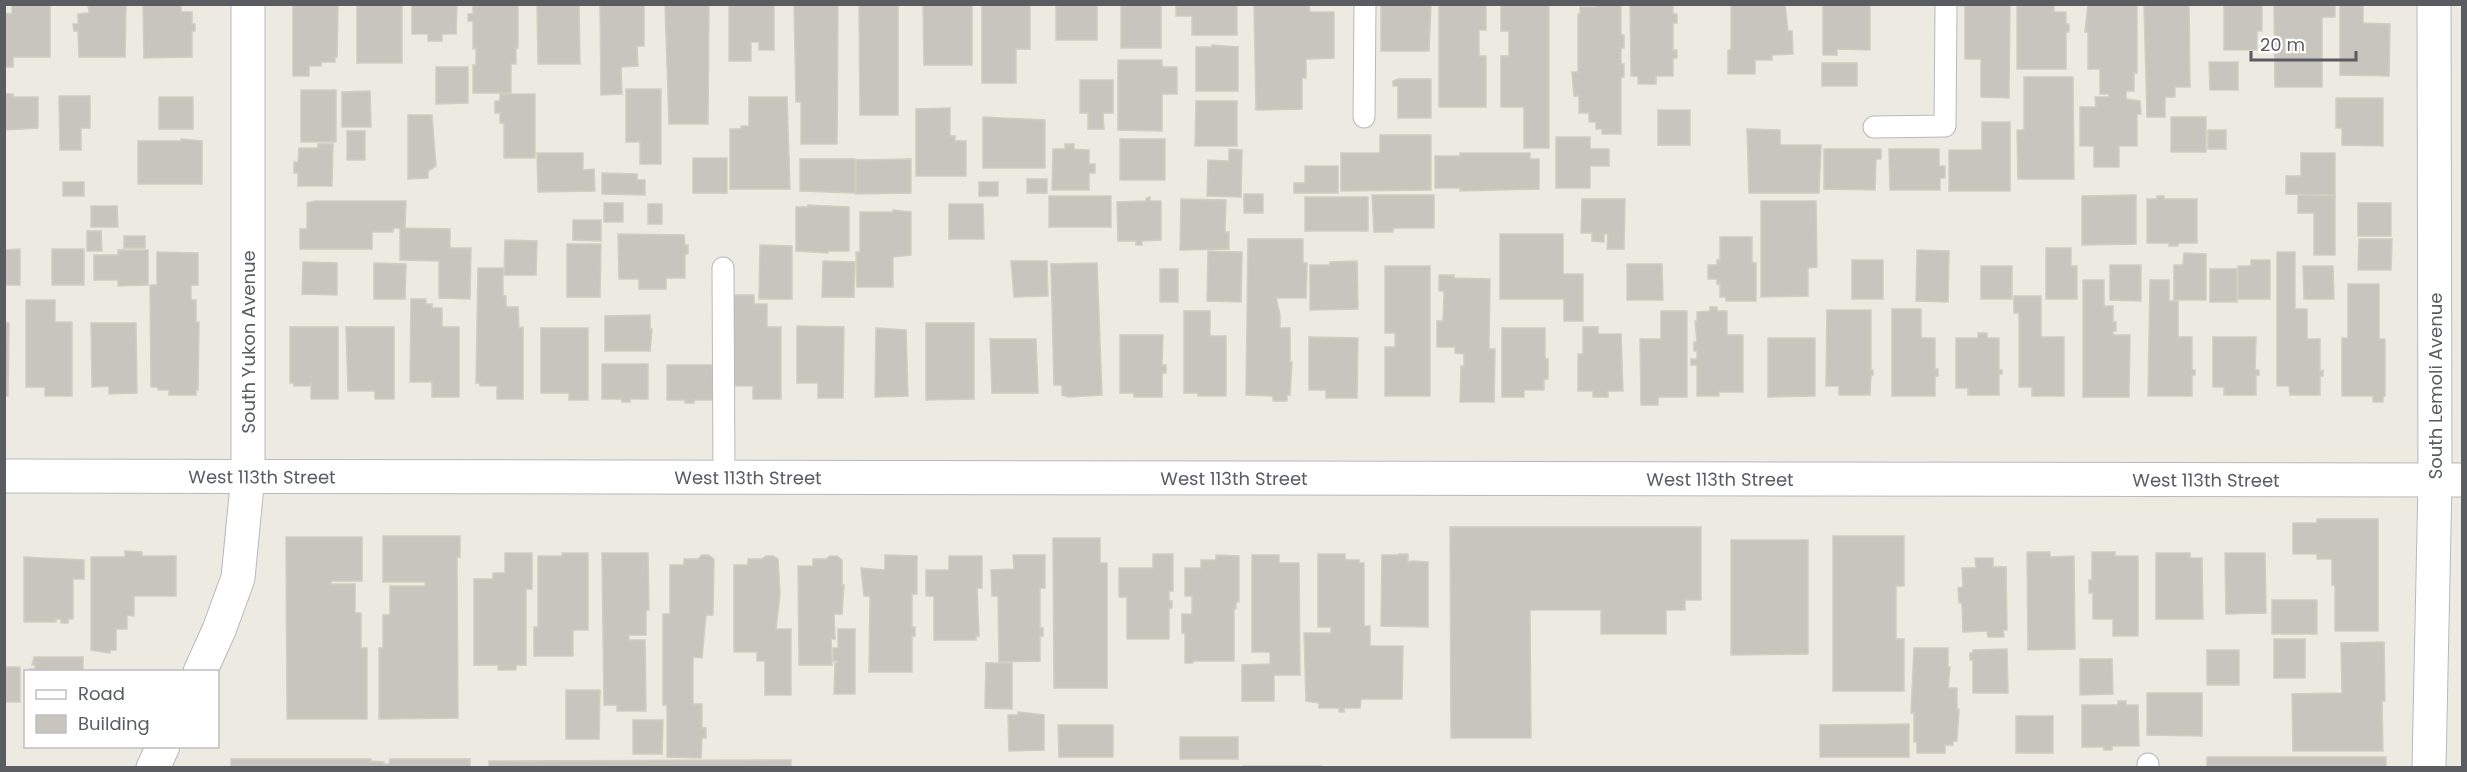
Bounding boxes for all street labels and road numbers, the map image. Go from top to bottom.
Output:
street label: South Yukon Avenue [236,250,261,434]
street label: South Lemoli Avenue [2423,293,2448,479]
street label: West 113th Street [188,464,336,489]
street label: West 113th Street [674,465,822,490]
street label: West 113th Street [1160,465,1308,491]
street label: West 113th Street [1646,466,1794,491]
street label: West 113th Street [2132,467,2280,492]

